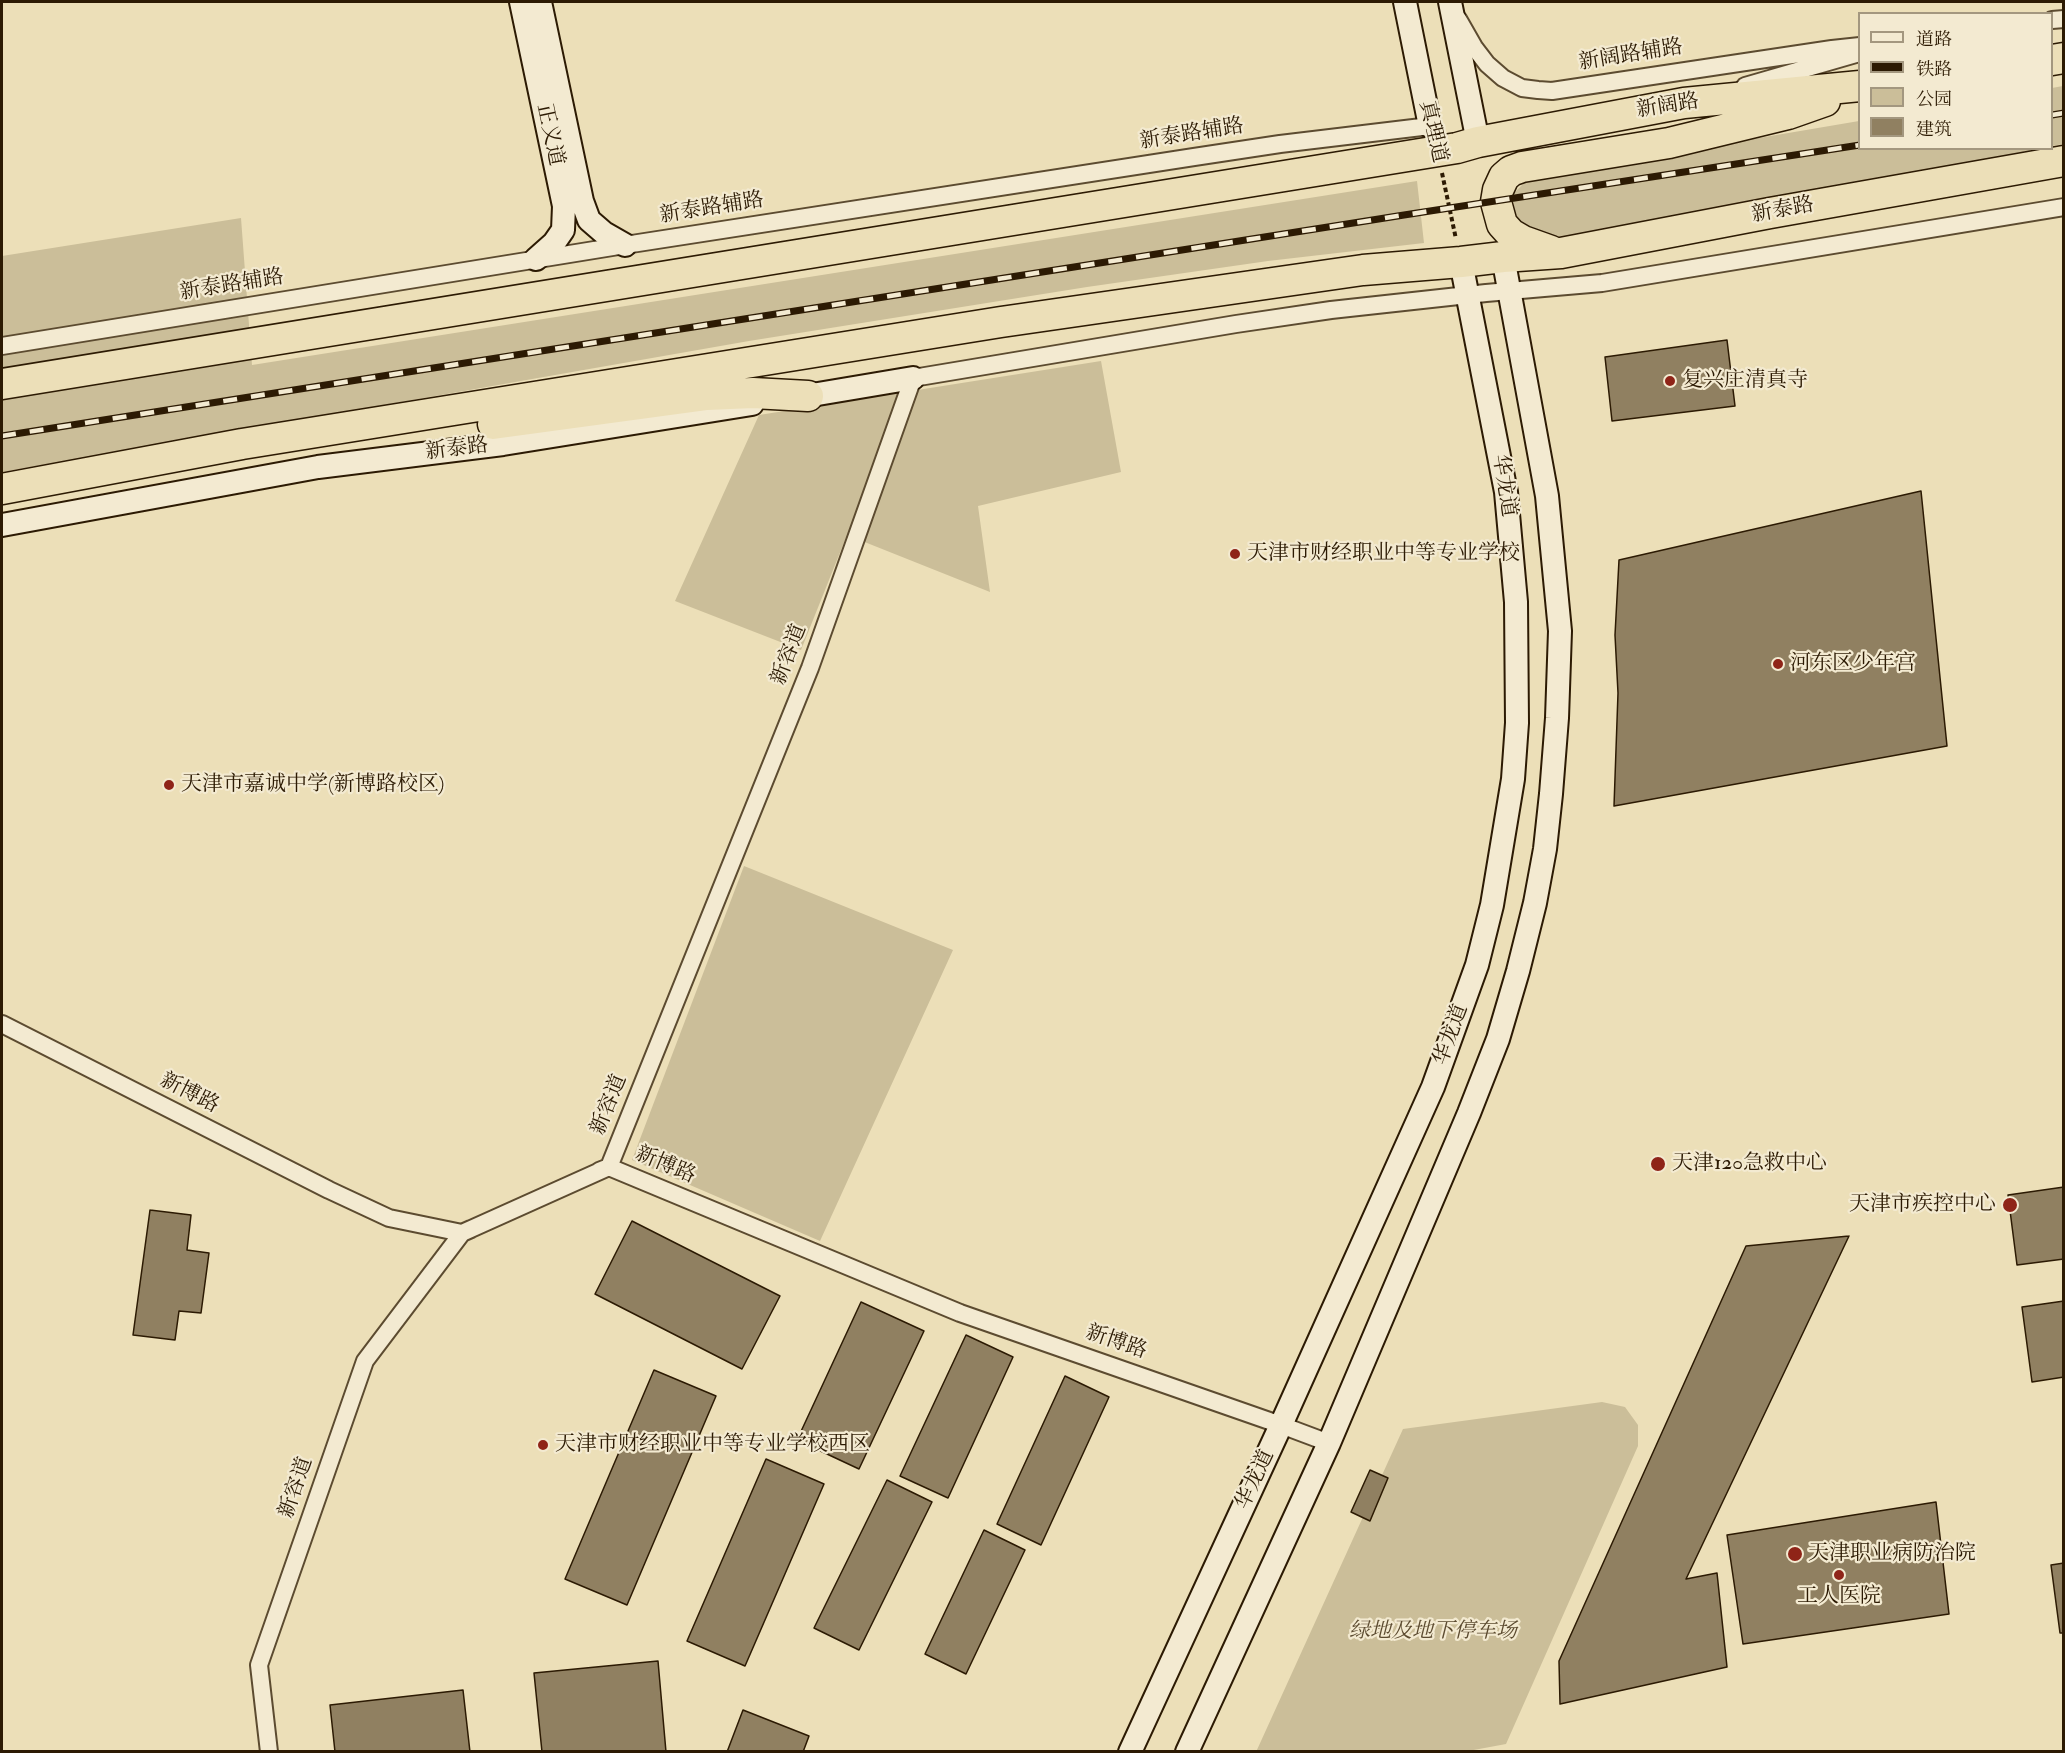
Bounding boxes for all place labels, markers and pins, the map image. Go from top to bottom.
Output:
place label: 复兴庄清真寺 [1682,368,1808,394]
marker: 复兴庄清真寺 [1663,374,1677,388]
place label: 天津市财经职业中等专业学校 [1247,541,1520,567]
marker: 天津市财经职业中等专业学校 [1228,547,1242,561]
place label: 河东区少年宫 [1790,651,1916,677]
marker: 河东区少年宫 [1771,657,1785,671]
place label: 天津市嘉诚中学(新博路校区) [181,772,444,798]
marker: 天津市嘉诚中学(新博路校区) [162,778,176,792]
place label: 天津120急救中心 [1672,1151,1827,1177]
marker: 天津120急救中心 [1649,1155,1667,1173]
place label: 天津市疾控中心 [1849,1192,1996,1218]
marker: 天津市疾控中心 [2001,1196,2019,1214]
place label: 天津市财经职业中等专业学校西区 [555,1432,870,1458]
marker: 天津市财经职业中等专业学校西区 [536,1438,550,1452]
place label: 天津职业病防治院 [1808,1541,1976,1567]
marker: 天津职业病防治院 [1786,1545,1804,1563]
marker: 工人医院 [1832,1568,1846,1582]
place label: 工人医院 [1797,1584,1881,1610]

